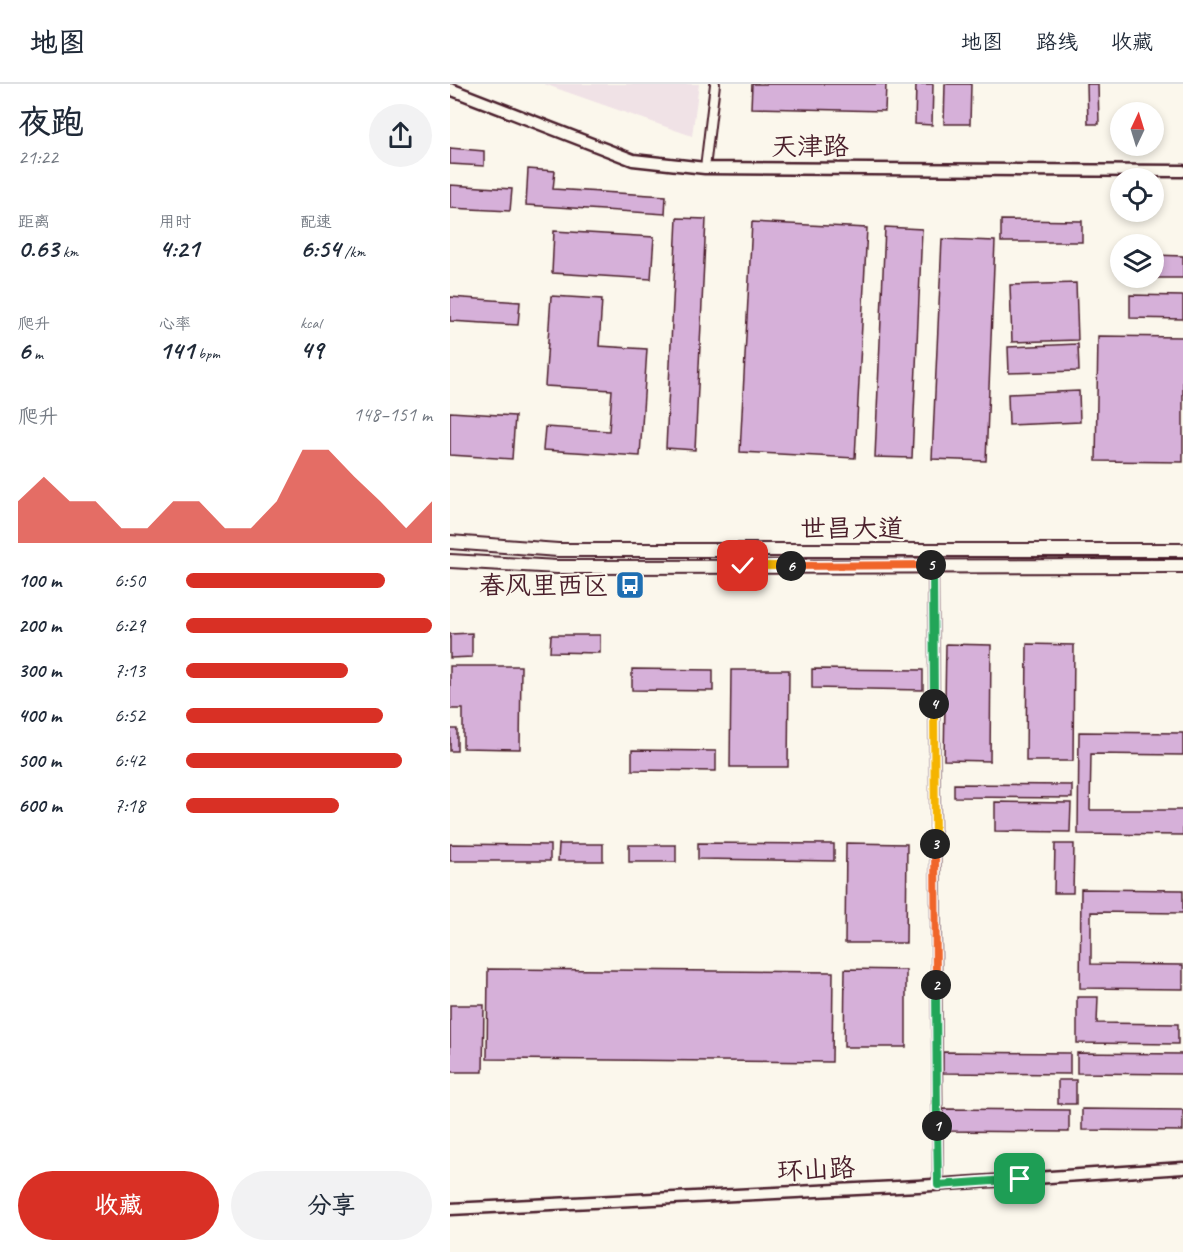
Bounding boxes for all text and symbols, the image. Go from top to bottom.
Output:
text: 地图 [30,25,86,60]
text: 地图 [961,29,1003,55]
text: 路线 [1036,29,1078,55]
text: 收藏 [1111,29,1153,55]
text: 夜跑 [18,101,84,143]
north arrow [1110,102,1164,156]
map controls [1110,102,1164,288]
button: share [369,104,432,167]
street label: 天津路 [771,130,849,163]
text: 21:22 [18,145,58,170]
button: locate [1110,168,1164,222]
text: 距离 [18,212,50,232]
text: 用时 [159,212,191,232]
text: 配速 [300,212,332,232]
text: 0.63 [18,232,59,265]
text: 4:21 [159,232,199,265]
text: 6:54 [300,232,340,265]
button: layers [1110,234,1164,288]
text: km [59,242,78,262]
text: /km [340,242,365,262]
text: kcal [300,313,321,333]
text: 爬升 [18,314,50,334]
text: 心率 [159,314,191,334]
text: 49 [300,333,323,366]
text: 6 [18,334,30,367]
text: 141 [159,334,194,367]
text: m [30,344,43,364]
text: bpm [194,344,220,364]
text: 148–151 m [353,402,432,427]
text: 爬升 [18,404,58,429]
street label: 世昌大道 [800,512,904,545]
pin [717,540,768,591]
icon: check [726,549,759,582]
pin: 5 [916,550,946,580]
pin: 6 [776,551,806,581]
text: 5 [928,555,934,575]
text: 6 [787,556,795,576]
text: 100 m [18,568,61,593]
text: 6:50 [114,568,145,593]
place label: 春风里西区 [479,569,609,602]
bus stop icon: 春风里西区 [614,569,646,601]
text: 200 m [18,613,61,638]
text: 6:29 [114,613,145,638]
text: 300 m [18,658,61,683]
text: 7:13 [114,658,145,683]
pin: 4 [919,689,949,719]
text: 4 [930,694,938,714]
text: 400 m [18,703,61,728]
text: 6:52 [114,703,145,728]
text: 500 m [18,748,61,773]
text: 6:42 [114,748,145,773]
text: 600 m [18,793,62,818]
text: 7:18 [114,793,145,818]
pin: 3 [920,829,950,859]
text: 3 [931,834,939,854]
pin: 2 [921,970,951,1000]
text: 2 [932,975,940,995]
pin: 1 [922,1111,952,1141]
text: 1 [933,1116,941,1136]
street label: 环山路 [776,1151,856,1188]
pin [994,1153,1045,1204]
icon: arrive [1003,1162,1036,1195]
button: 收藏 [18,1171,219,1240]
button: 分享 [231,1171,432,1240]

